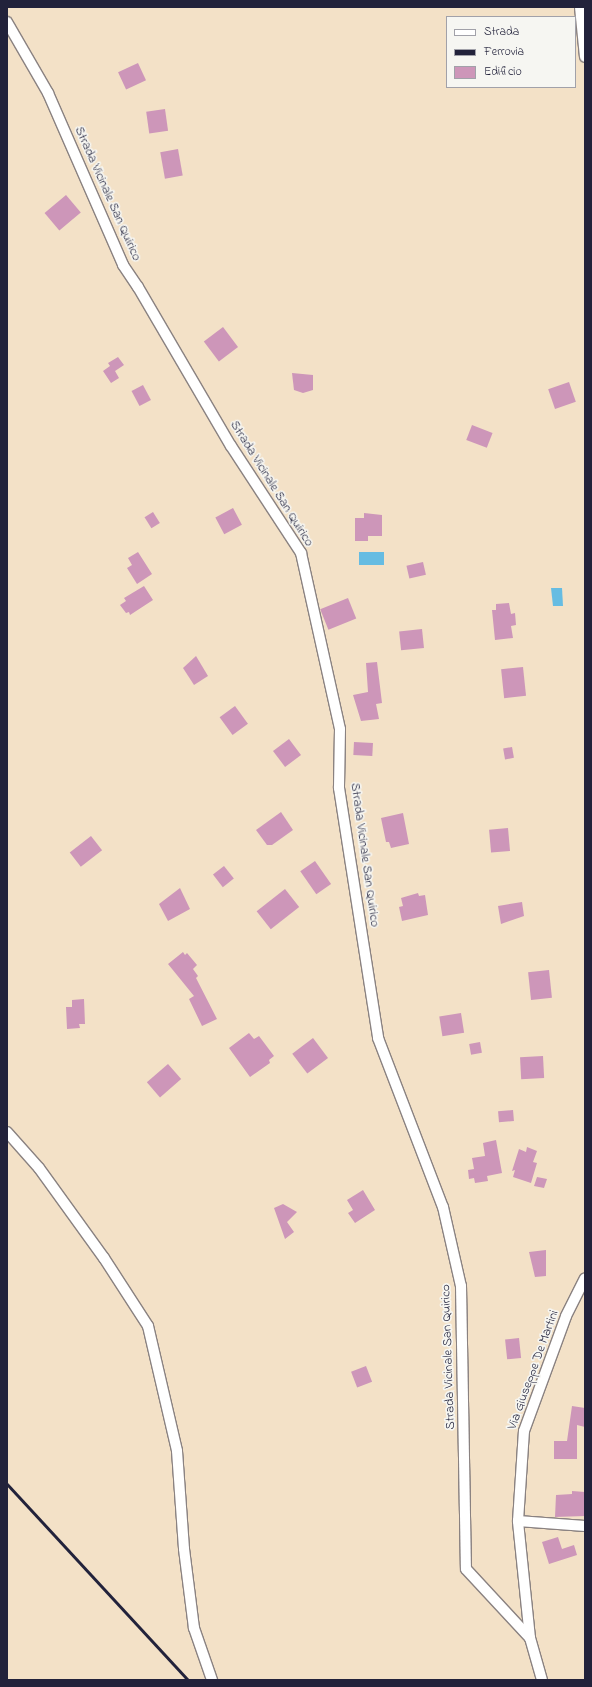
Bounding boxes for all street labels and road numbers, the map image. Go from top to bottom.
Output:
street label: Strada Vicinale San Quirico [70,124,144,264]
street label: Strada Vicinale San Quirico [226,418,316,550]
street label: Strada Vicinale San Quirico [346,782,382,928]
street label: Strada Vicinale San Quirico [439,1284,459,1430]
street label: Via Giuseppe De Martini [505,1308,563,1432]

